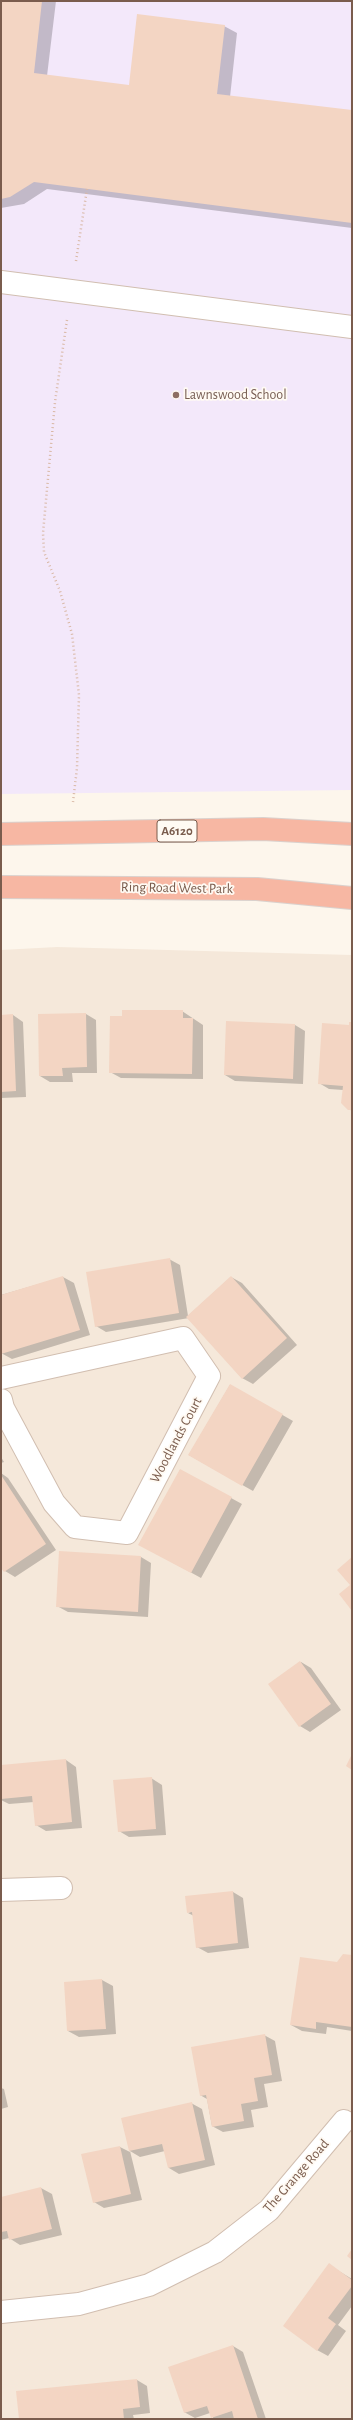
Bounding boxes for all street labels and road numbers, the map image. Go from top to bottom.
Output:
road number: A6120 [157,820,197,842]
street label: Ring Road West Park [121,879,233,897]
street label: Woodlands Court [146,1394,206,1486]
street label: The Grange Road [259,2136,333,2216]

